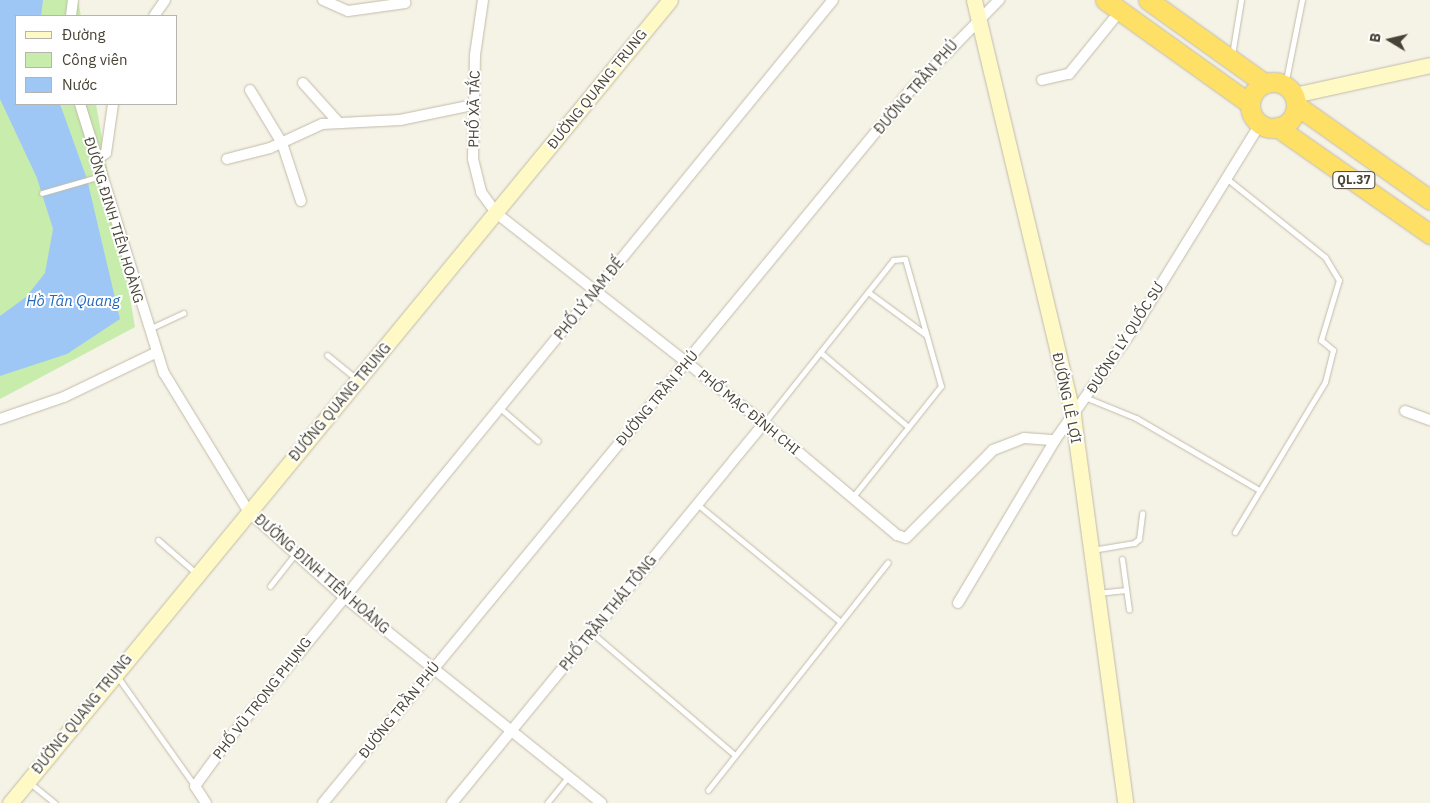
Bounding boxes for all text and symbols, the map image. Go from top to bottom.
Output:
legend [15,15,178,105]
north arrow [1365,15,1415,65]
text: Đường [62,25,105,44]
street label: ĐƯỜNG QUANG TRUNG [544,26,650,152]
text: B [1366,32,1385,44]
street label: ĐƯỜNG TRẦN PHÚ [871,37,961,137]
text: Công viên [62,50,128,69]
street label: PHỐ XÃ TẮC [465,70,483,148]
text: Nước [62,75,97,94]
street label: ĐƯỜNG ĐINH TIÊN HOÀNG [81,135,147,305]
road number: QL.37 [1332,170,1376,190]
street label: PHỐ LÝ NAM ĐẾ [551,255,627,343]
street label: ĐƯỜNG LÝ QUỐC SƯ [1083,280,1167,396]
water label: Hồ Tân Quang [26,292,120,310]
street label: ĐƯỜNG QUANG TRUNG [286,340,394,464]
street label: ĐƯỜNG TRẦN PHÚ [612,347,702,449]
street label: ĐƯỜNG LÊ LỢI [1049,351,1085,445]
street label: PHỐ MẠC ĐĨNH CHI [695,366,803,458]
street label: ĐƯỜNG ĐINH TIÊN HOÀNG [251,511,393,637]
street label: PHỐ TRẦN THÁI TÔNG [556,552,660,674]
street label: PHỐ VŨ TRỌNG PHỤNG [209,634,315,762]
street label: ĐƯỜNG QUANG TRUNG [29,651,135,777]
street label: ĐƯỜNG TRẦN PHÚ [355,659,443,761]

